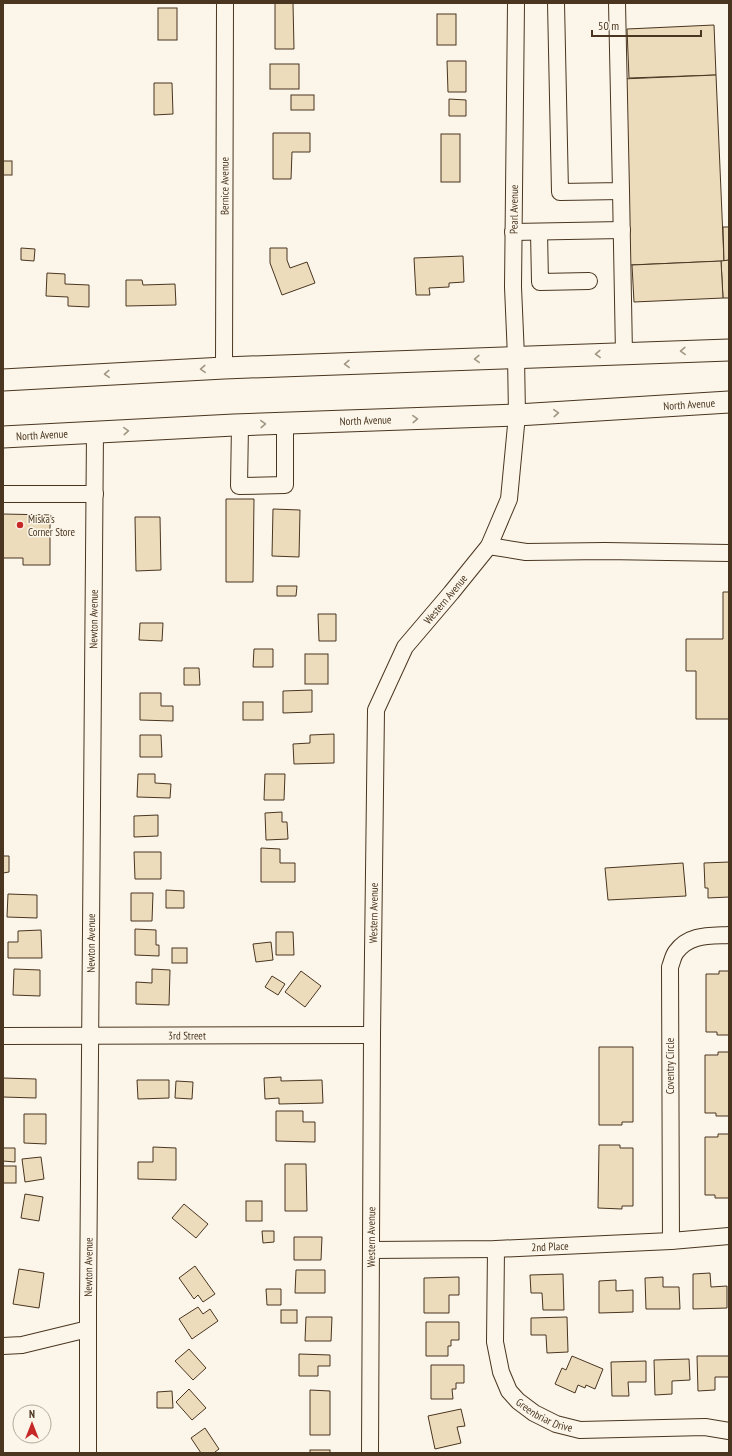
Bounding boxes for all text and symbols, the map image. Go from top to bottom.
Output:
scale bar [592,12,701,38]
text: 50 m [598,18,619,33]
street label: Bernice Avenue [217,156,232,215]
street label: Pearl Avenue [507,184,521,234]
one-way arrow [680,347,686,356]
one-way arrow [595,350,601,359]
one-way arrow [474,355,480,363]
one-way arrow [344,359,350,368]
one-way arrow [200,365,206,374]
one-way arrow [104,370,110,379]
street label: North Avenue [663,396,716,413]
one-way arrow [553,408,559,417]
street label: North Avenue [339,412,392,428]
one-way arrow [412,415,418,423]
one-way arrow [260,420,266,429]
one-way arrow [123,426,129,435]
street label: North Avenue [16,427,69,443]
place label: Miska's Corner Store [28,512,76,539]
marker: Miska's Corner Store [15,520,25,530]
street label: Western Avenue [421,571,471,627]
street label: Newton Avenue [86,589,101,649]
street label: Western Avenue [366,882,381,943]
street label: Newton Avenue [84,913,98,973]
street label: 3rd Street [168,1028,206,1043]
street label: Coventry Circle [663,1037,677,1094]
street label: Western Avenue [364,1206,378,1267]
street label: Newton Avenue [81,1237,96,1297]
street label: 2nd Place [531,1239,569,1254]
street label: Greenbriar Drive [513,1395,575,1435]
north arrow [12,1404,52,1444]
text: N [29,1407,35,1421]

